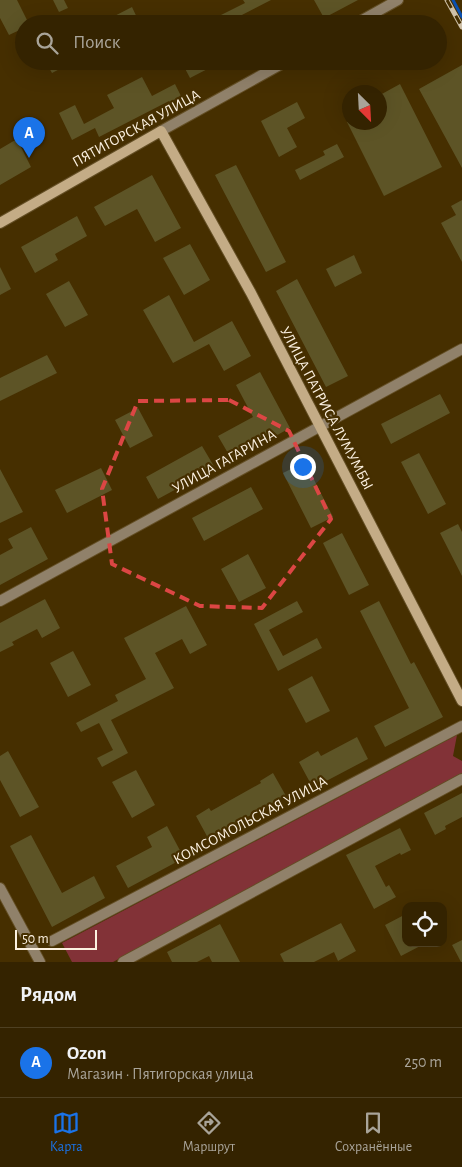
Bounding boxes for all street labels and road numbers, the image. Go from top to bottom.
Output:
street label: ПЯТИГОРСКАЯ УЛИЦА [70,87,203,170]
street label: УЛИЦА ПАТРИСА ЛУМУМБЫ [277,324,376,492]
street label: УЛИЦА ГАГАРИНА [170,427,279,496]
street label: КОМСОМОЛЬСКАЯ УЛИЦА [171,773,330,867]

